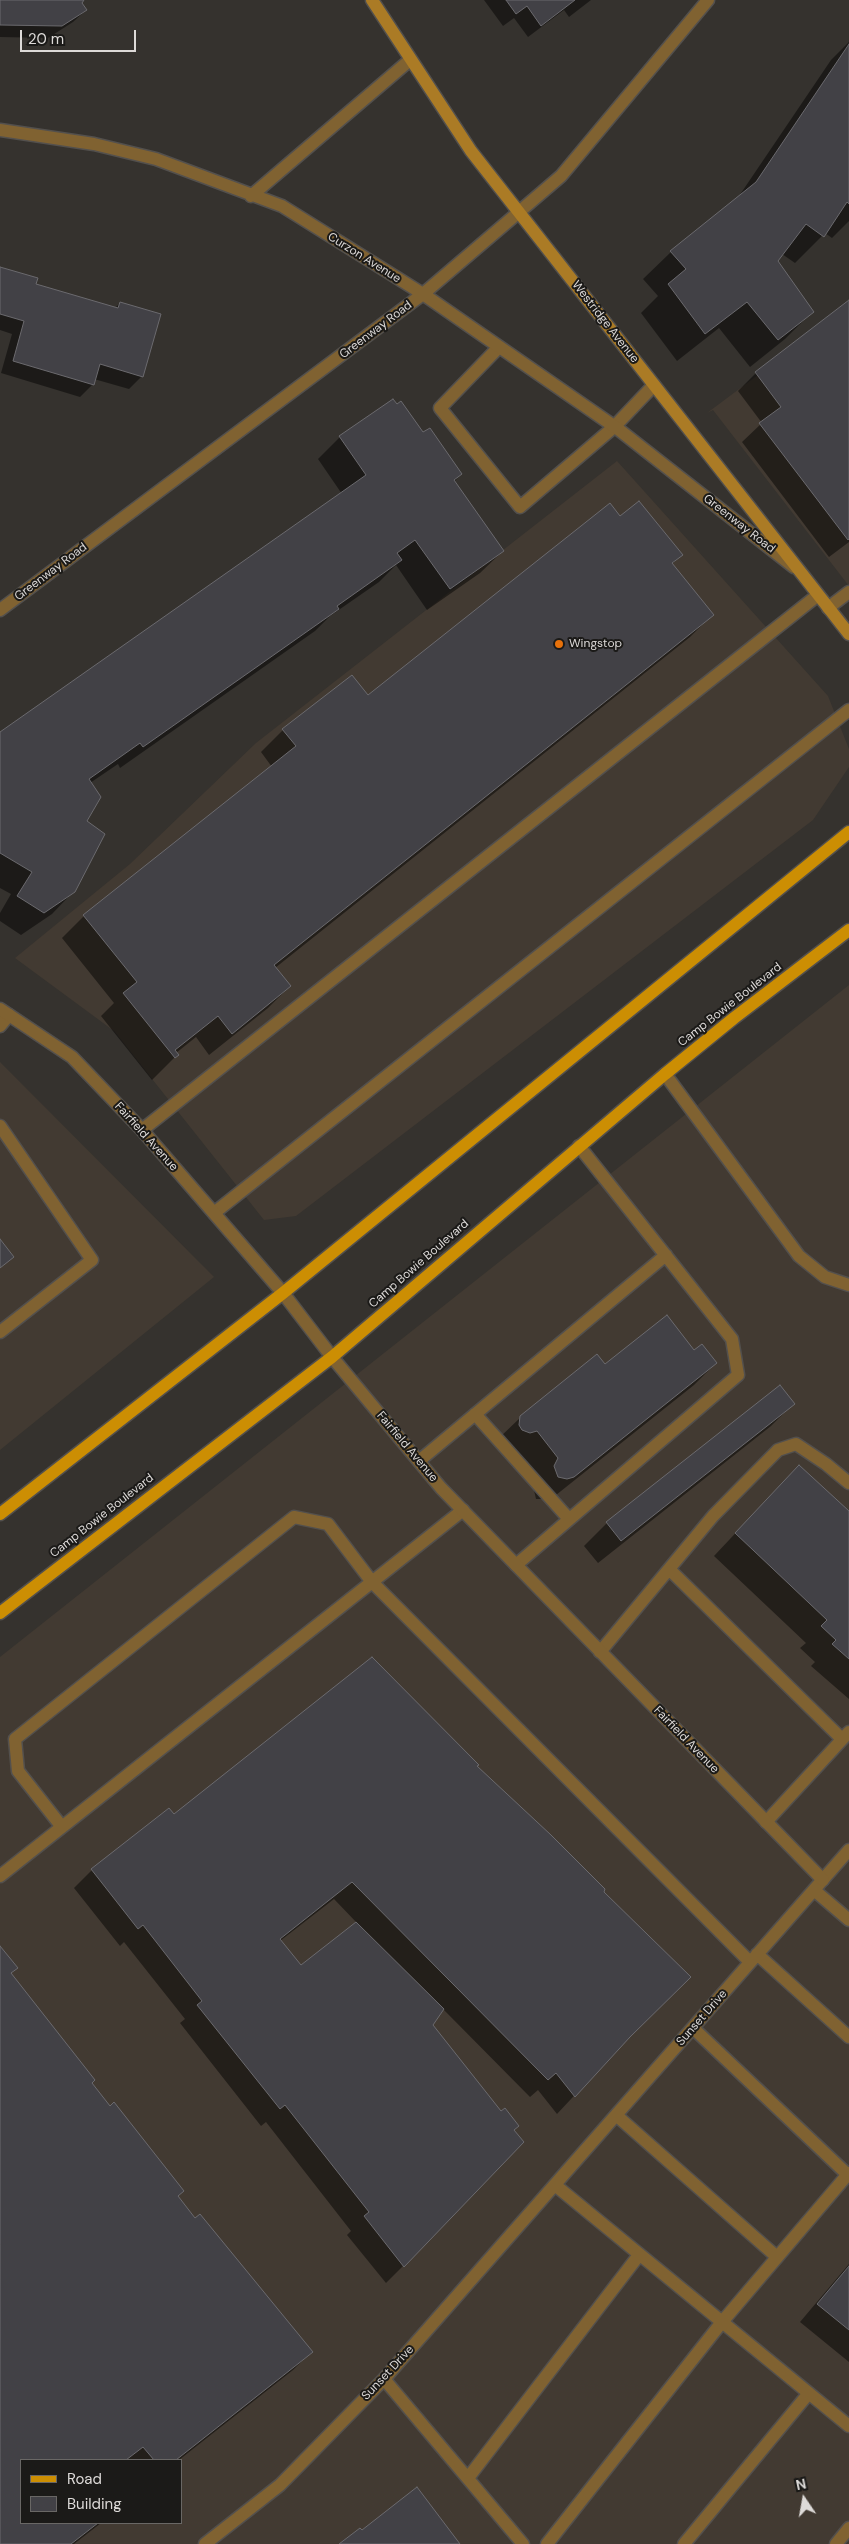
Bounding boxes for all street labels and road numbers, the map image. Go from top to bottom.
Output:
street label: Curzon Avenue [325,230,403,286]
street label: Westridge Avenue [568,278,642,366]
street label: Greenway Road [337,298,415,362]
street label: Greenway Road [700,492,778,556]
street label: Greenway Road [12,540,90,604]
street label: Camp Bowie Boulevard [675,960,785,1050]
street label: Fairfield Avenue [111,1100,181,1174]
street label: Camp Bowie Boulevard [366,1217,472,1311]
street label: Fairfield Avenue [373,1409,441,1485]
street label: Camp Bowie Boulevard [47,1471,157,1561]
street label: Fairfield Avenue [650,1703,722,1777]
street label: Sunset Drive [674,1987,730,2049]
street label: Sunset Drive [359,2343,417,2403]

